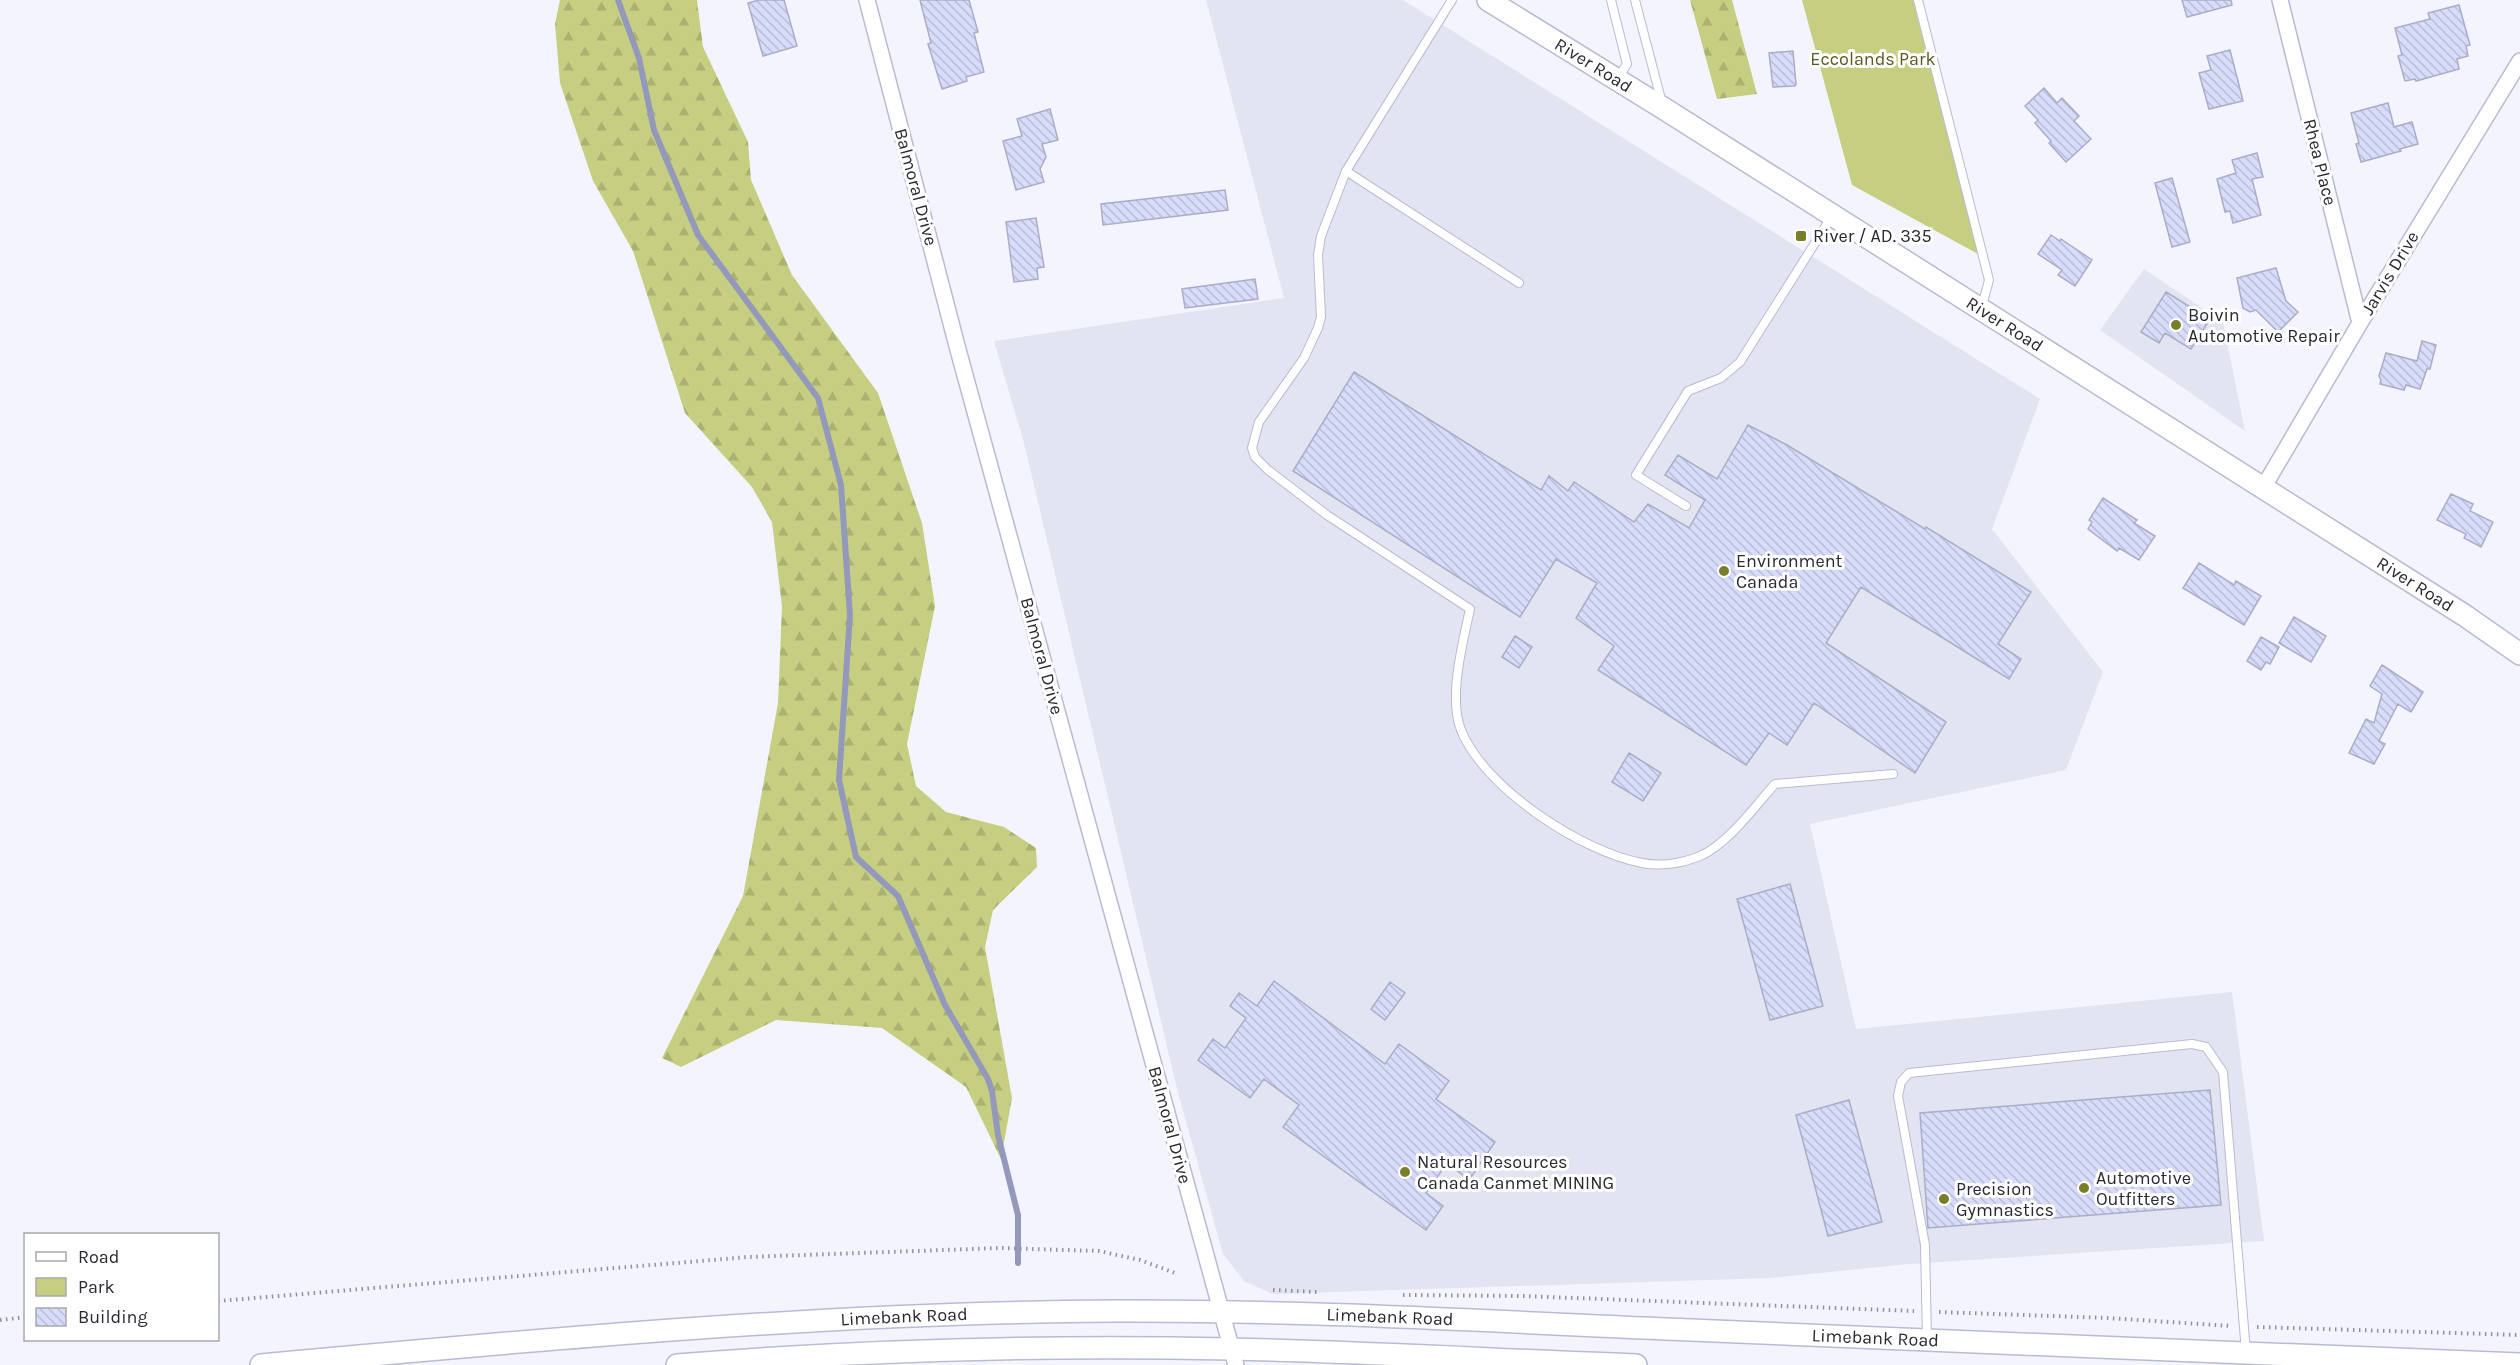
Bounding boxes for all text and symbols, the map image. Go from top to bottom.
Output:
street label: River Road [1551,33,1636,97]
park label: Eccolands Park [1810,48,1936,70]
street label: Rhea Place [2299,116,2341,208]
street label: Balmoral Drive [890,126,942,248]
place label: River / AD. 335 [1813,225,1932,247]
street label: Jarvis Drive [2356,227,2424,319]
marker: River / AD. 335 [1794,229,1808,243]
street label: River Road [1962,292,2047,357]
place label: Boivin Automotive Repair [2188,304,2340,347]
marker: Boivin Automotive Repair [2169,318,2183,332]
place label: Environment Canada [1736,550,1843,593]
street label: River Road [2373,552,2458,617]
marker: Environment Canada [1717,564,1731,578]
street label: Balmoral Drive [1016,595,1068,717]
street label: Balmoral Drive [1144,1064,1196,1186]
place label: Natural Resources Canada Canmet MINING [1417,1151,1614,1194]
marker: Natural Resources Canada Canmet MINING [1398,1165,1412,1179]
place label: Automotive Outfitters [2096,1167,2191,1210]
place label: Precision Gymnastics [1956,1178,2054,1221]
marker: Automotive Outfitters [2077,1181,2091,1195]
marker: Precision Gymnastics [1937,1192,1951,1206]
legend [24,1233,219,1341]
text: Road [78,1246,119,1268]
text: Park [78,1276,115,1298]
street label: Limebank Road [840,1303,968,1330]
street label: Limebank Road [1326,1303,1454,1330]
text: Building [78,1306,148,1328]
street label: Limebank Road [1811,1324,1939,1352]

